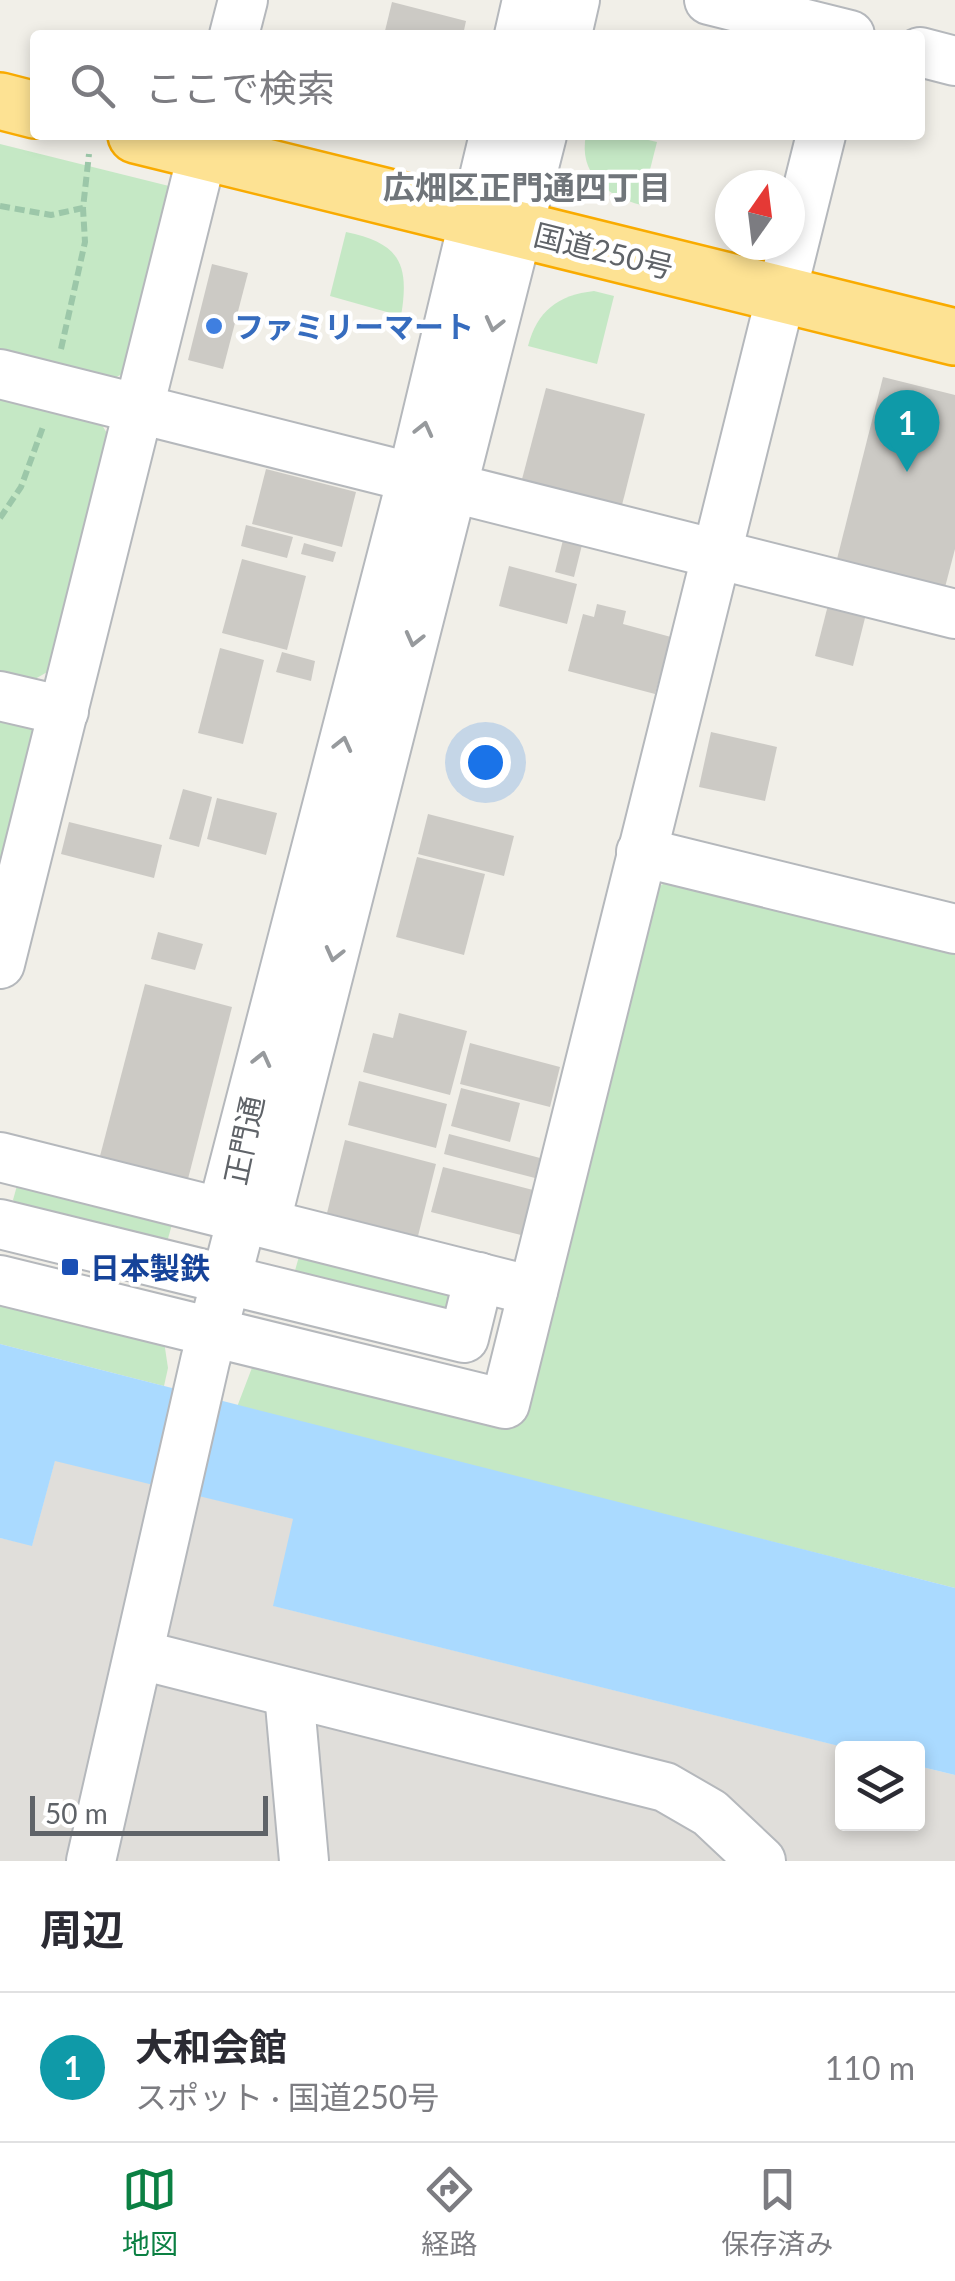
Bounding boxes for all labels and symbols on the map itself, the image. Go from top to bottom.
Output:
district label: 広畑区正門通四丁目 [383,167,671,206]
north arrow [715,170,805,260]
street label: 国道250号 [531,215,677,285]
place label: ファミリーマート [234,308,474,344]
marker: ファミリーマート [203,315,225,337]
one-way arrow [485,315,506,332]
pin: 1 [874,390,940,472]
one-way arrow [412,421,433,438]
one-way arrow [405,630,426,647]
one-way arrow [331,736,352,753]
your location [460,737,511,788]
one-way arrow [324,944,345,962]
one-way arrow [250,1051,271,1068]
street label: 正門通 [216,1092,270,1188]
place label: 日本製鉄 [90,1249,210,1285]
marker: 日本製鉄 [59,1256,81,1278]
scale bar [30,1791,268,1836]

